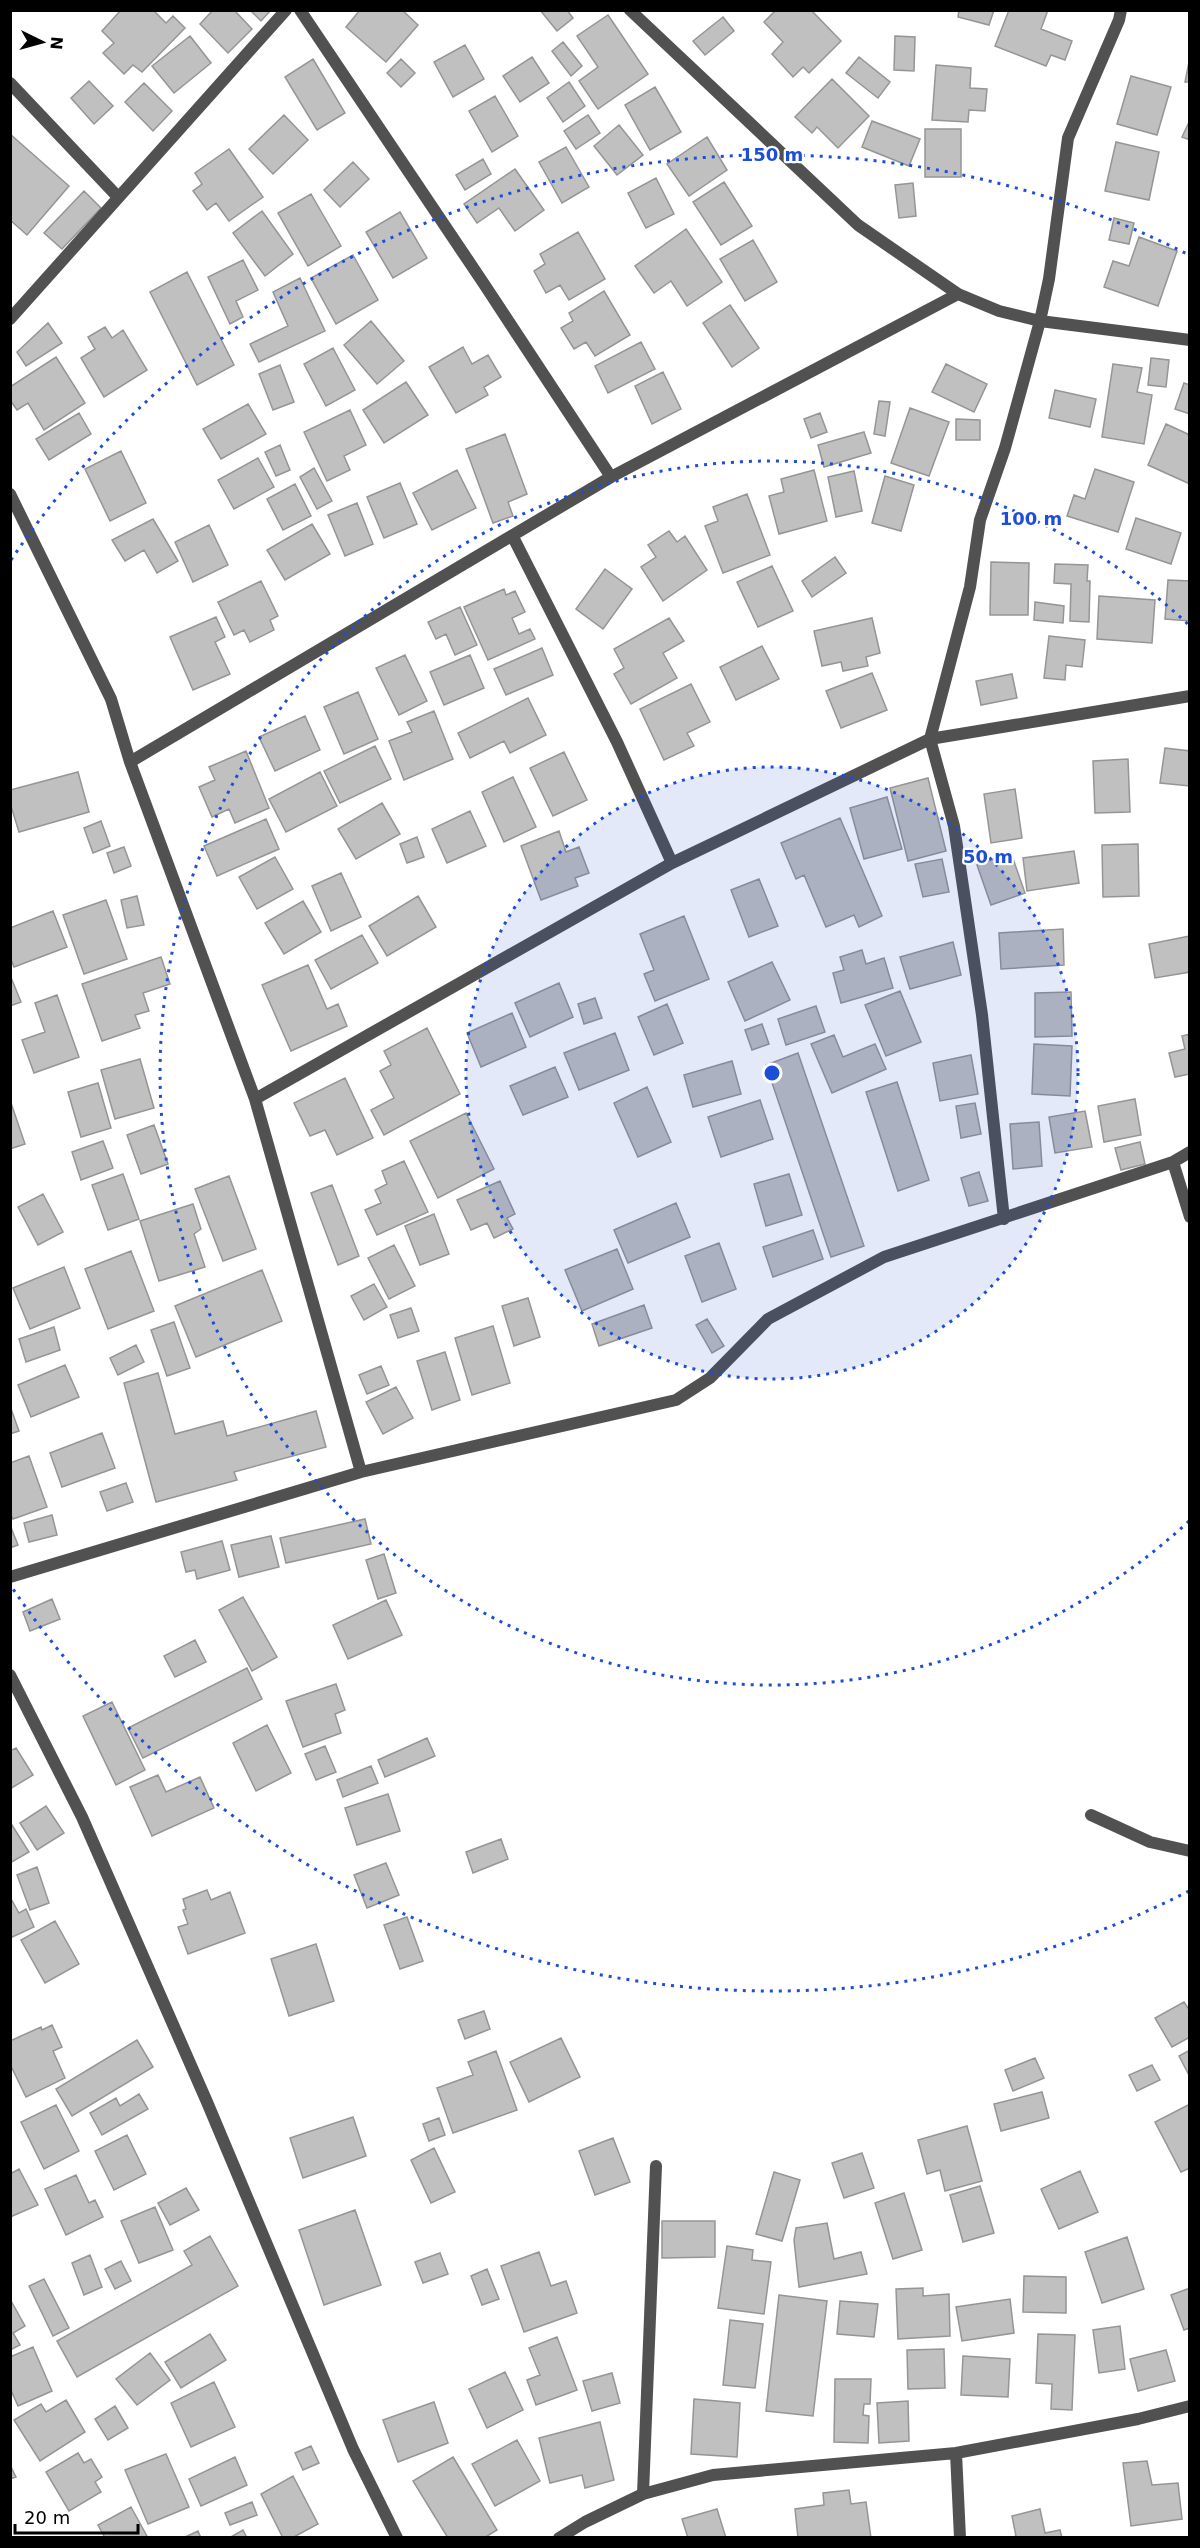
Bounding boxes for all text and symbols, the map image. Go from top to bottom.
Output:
north arrow [12,12,72,72]
text: N [46,36,66,51]
text: 150 m [741,144,803,165]
text: 100 m [1000,508,1062,529]
text: 50 m [963,846,1013,867]
centre of rings [762,1063,782,1083]
scale bar [15,2497,138,2535]
text: 20 m [24,2507,70,2528]

